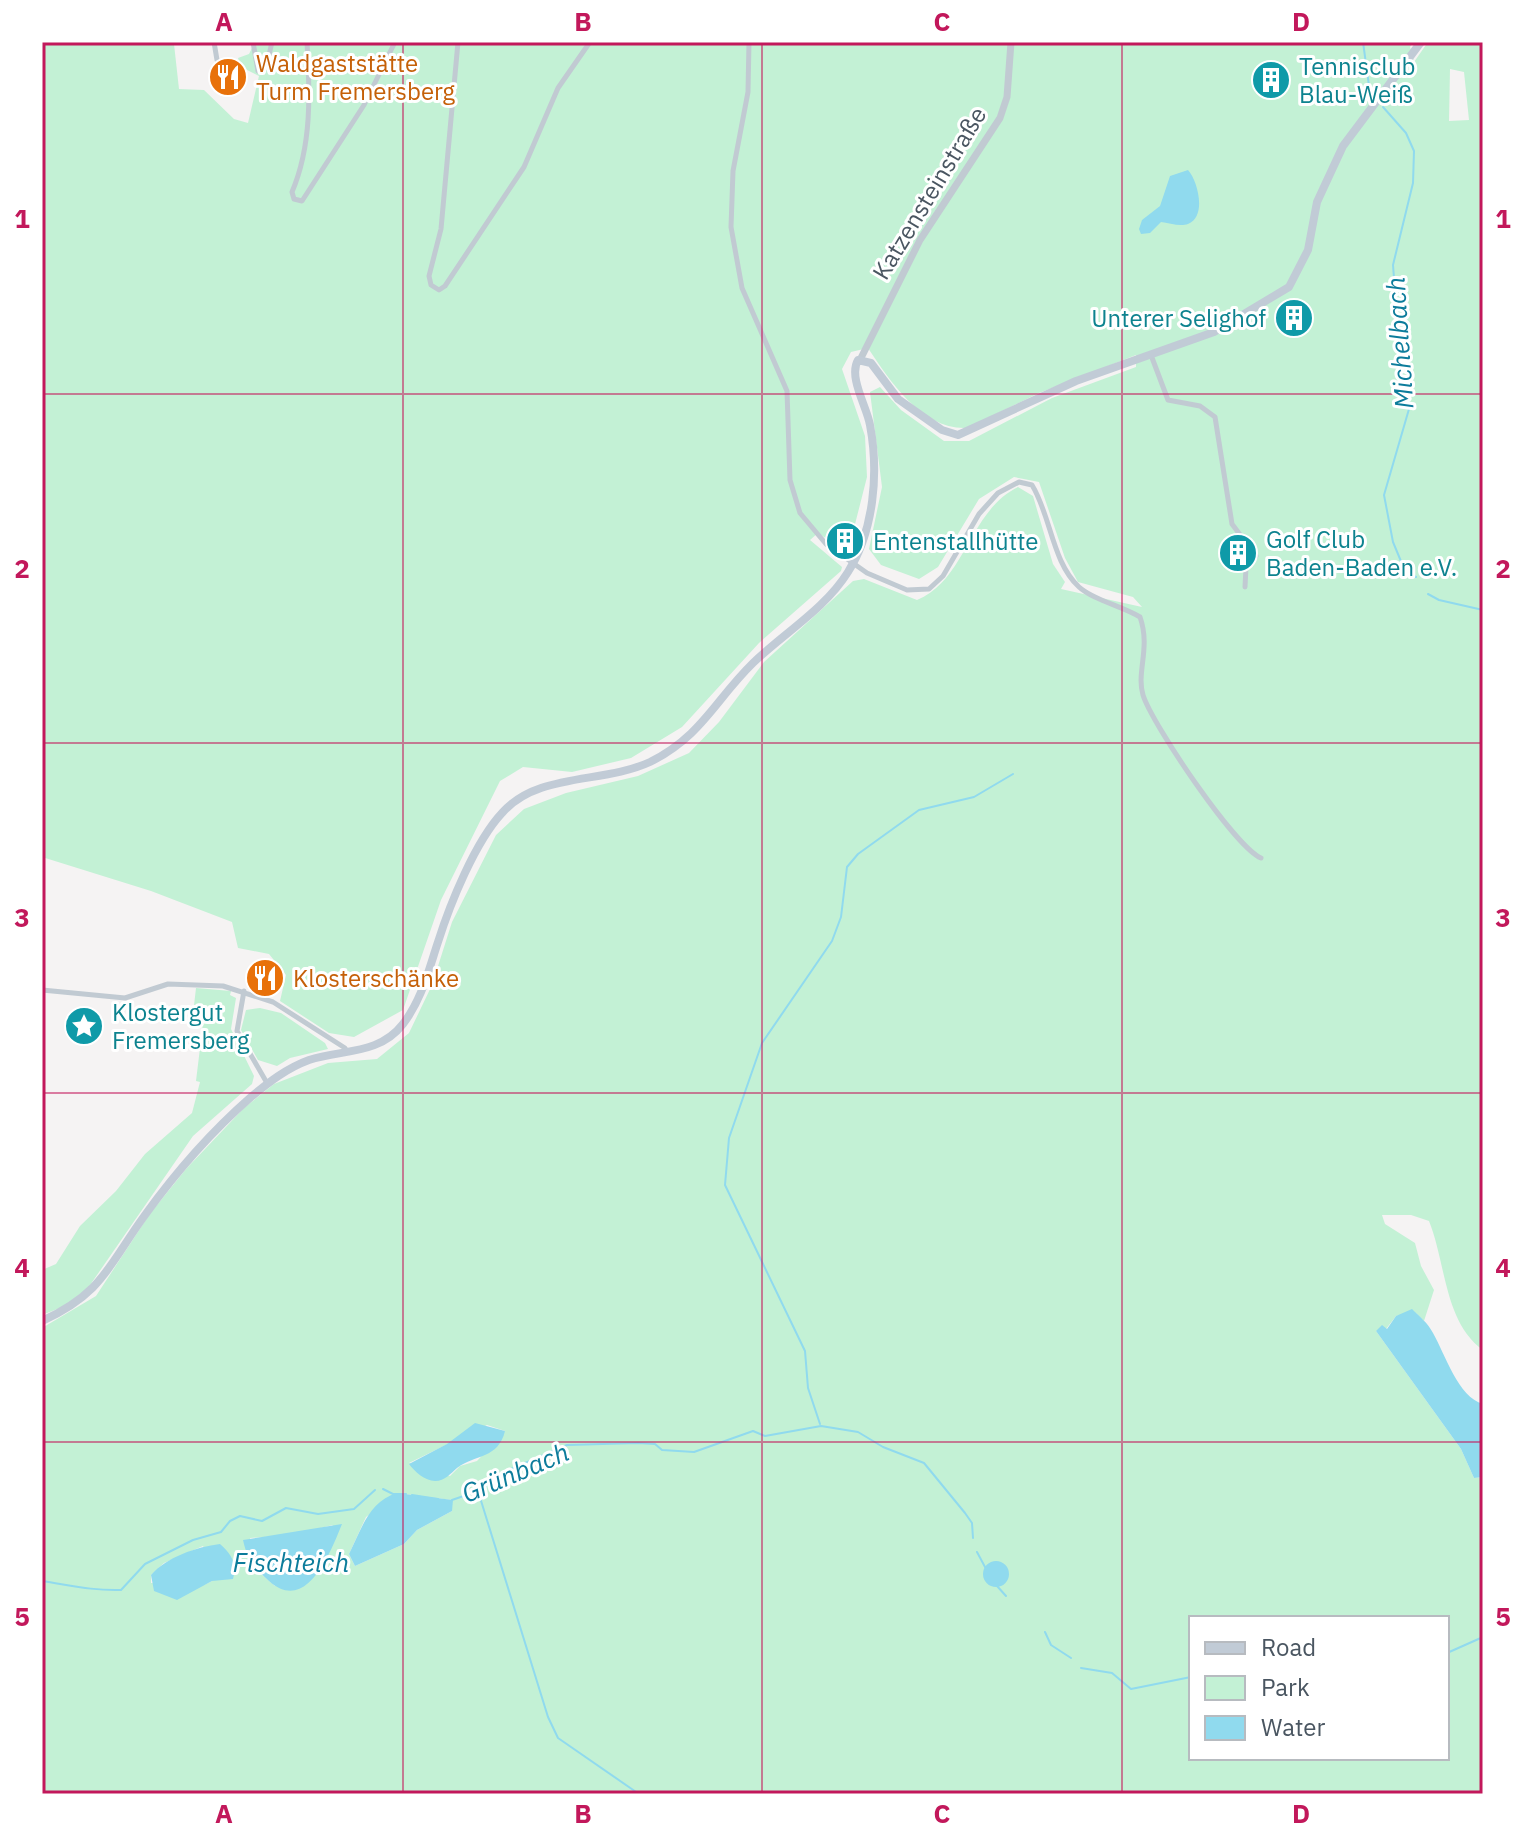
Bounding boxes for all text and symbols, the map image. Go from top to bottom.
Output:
text: A [215,4,233,38]
text: B [574,4,592,38]
text: C [934,4,951,38]
text: D [1292,4,1310,38]
place label: Waldgaststätte Turm Fremersberg [256,47,455,107]
place label: Tennisclub Blau-Weiß [1299,50,1415,110]
restaurant icon: Waldgaststätte Turm Fremersberg [207,56,249,98]
building icon: Tennisclub Blau-Weiß [1250,59,1292,101]
street label: Katzensteinstraße [865,101,993,285]
text: 1 [14,201,30,235]
text: 1 [1495,201,1511,235]
water label: Michelbach [1377,276,1421,410]
building icon: Unterer Selighof [1273,297,1315,339]
place label: Unterer Selighof [1091,302,1266,334]
building icon: Entenstallhütte [824,520,866,562]
place label: Golf Club Baden-Baden e.V. [1266,523,1457,583]
place label: Entenstallhütte [873,525,1038,557]
building icon: Golf Club Baden-Baden e.V. [1217,532,1259,574]
text: 2 [14,551,30,585]
text: 2 [1495,551,1511,585]
text: 3 [14,900,30,934]
text: 3 [1495,900,1511,934]
restaurant icon: Klosterschänke [244,957,286,999]
place label: Klosterschänke [293,962,459,994]
place label: Klostergut Fremersberg [112,996,250,1056]
place icon: Klostergut Fremersberg [63,1005,105,1047]
text: 4 [14,1250,30,1284]
text: 4 [1495,1250,1511,1284]
water label: Grünbach [456,1434,574,1510]
water label: Fischteich [233,1545,349,1579]
text: 5 [14,1599,30,1633]
text: 5 [1495,1599,1511,1633]
legend [1189,1616,1449,1760]
text: Road [1261,1631,1316,1663]
text: Park [1261,1671,1310,1703]
text: Water [1261,1711,1325,1743]
text: A [215,1796,233,1830]
text: B [574,1796,592,1830]
text: C [934,1796,951,1830]
text: D [1292,1796,1310,1830]

